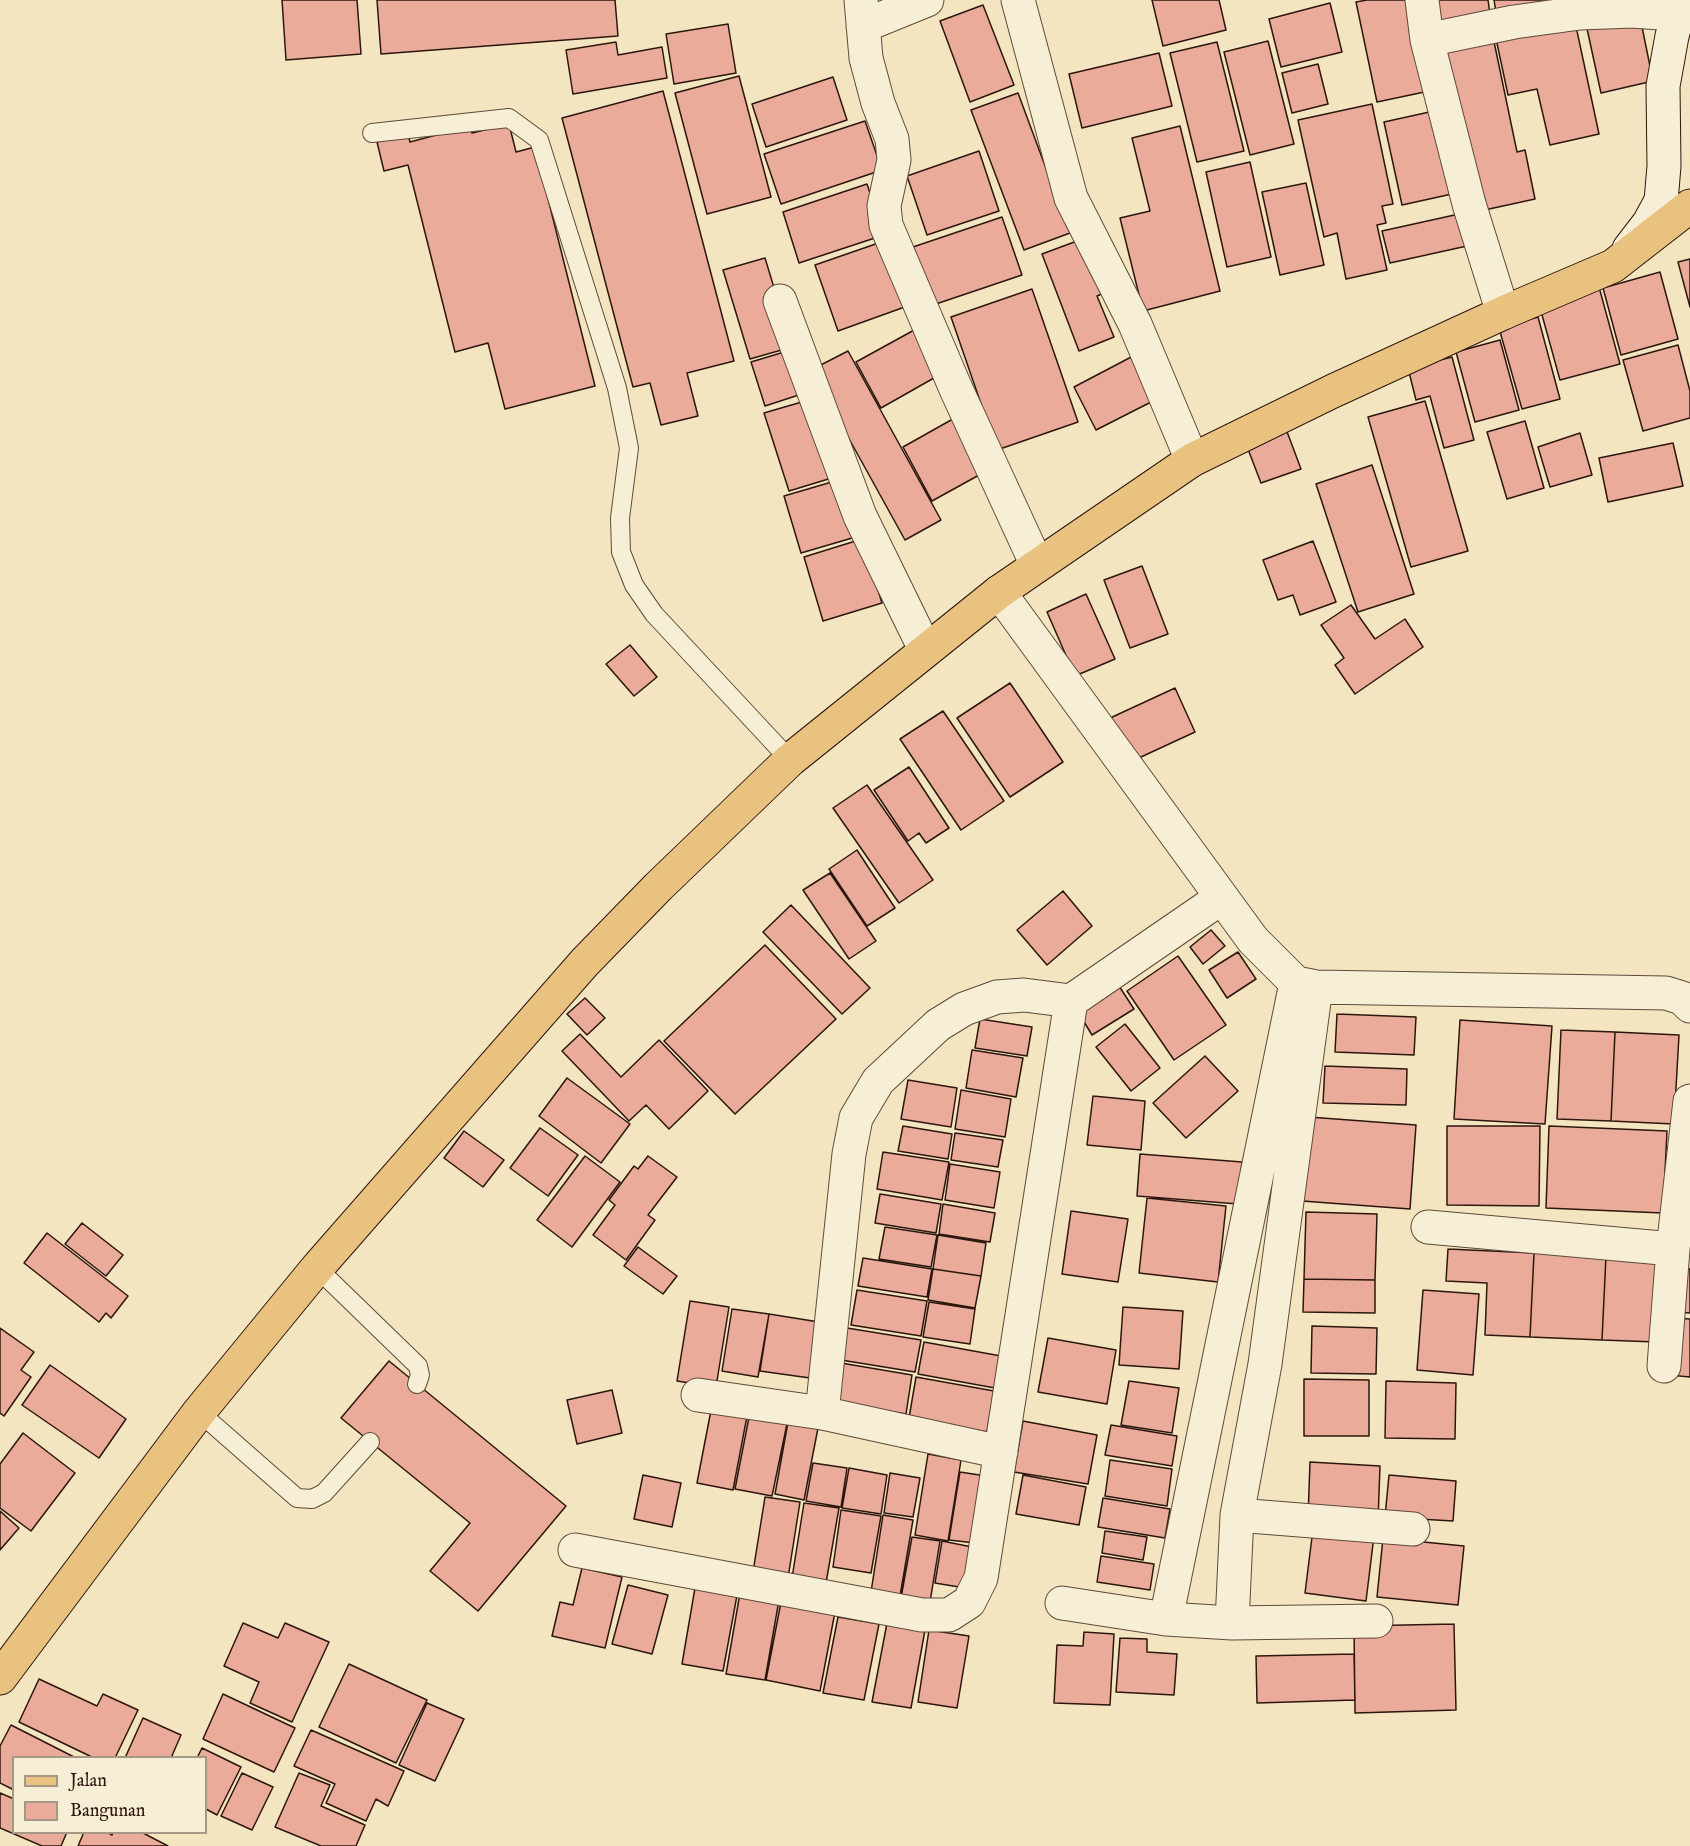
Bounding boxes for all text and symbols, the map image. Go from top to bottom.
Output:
legend [12,1756,207,1834]
text: Jalan [70,1770,107,1793]
text: Bangunan [70,1800,145,1823]

